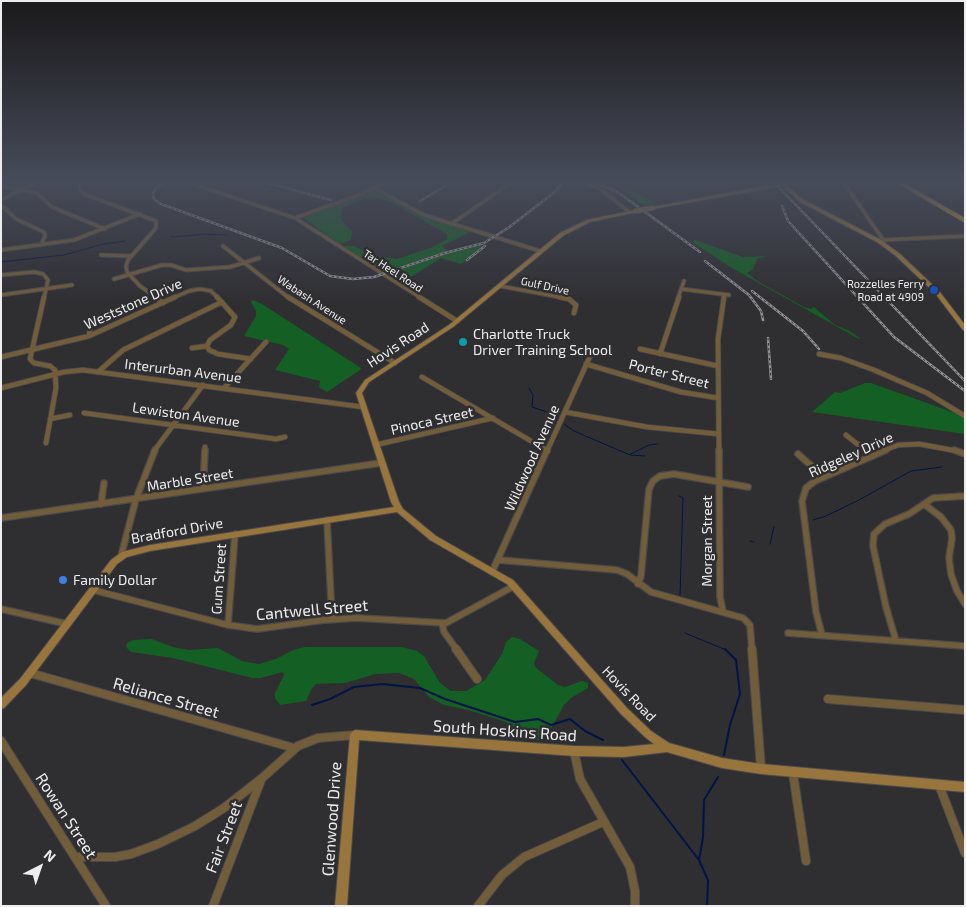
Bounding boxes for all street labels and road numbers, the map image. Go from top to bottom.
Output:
street label: Tar Heel Road [361,247,425,295]
street label: Wabash Avenue [275,273,349,327]
street label: Gulf Drive [520,274,570,298]
street label: Weststone Drive [81,275,185,333]
street label: Hovis Road [364,319,432,371]
street label: Interurban Avenue [124,355,242,387]
street label: Porter Street [627,356,711,392]
street label: Lewiston Avenue [131,399,241,431]
street label: Wildwood Avenue [501,402,563,514]
street label: Pinoca Street [389,403,475,439]
street label: Ridgeley Drive [806,429,896,481]
street label: Marble Street [146,465,234,495]
street label: Morgan Street [699,495,715,587]
street label: Bradford Drive [130,515,224,547]
street label: Gum Street [208,543,230,615]
street label: Cantwell Street [255,596,369,624]
street label: Hovis Road [598,663,660,725]
street label: Reliance Street [111,674,221,722]
street label: South Hoskins Road [433,716,577,746]
street label: Glenwood Drive [318,761,346,877]
street label: Rowan Street [31,770,101,862]
street label: Fair Street [202,798,246,876]

